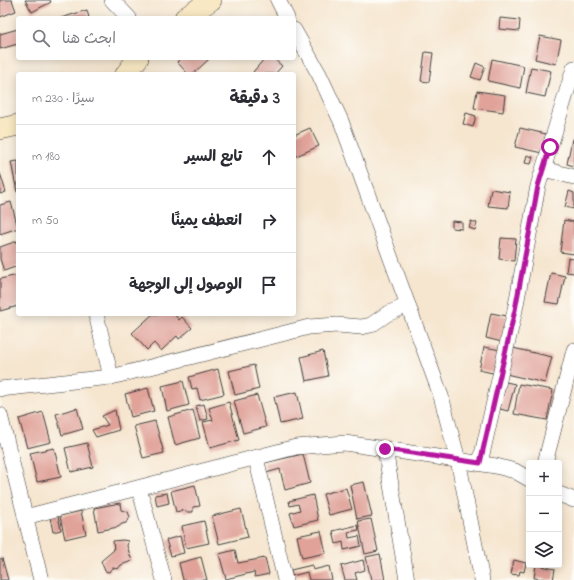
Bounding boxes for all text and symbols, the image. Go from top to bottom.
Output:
search box [16,16,296,60]
icon: search [30,27,52,49]
text: ابحث هنا [62,28,116,50]
text: 3 دقيقة [230,86,280,111]
text: سيرًا · 230 m [32,89,95,108]
route start [541,138,559,156]
text: تابع السير [185,146,242,168]
icon: ahead [258,146,280,168]
text: 180 m [32,147,60,166]
text: انعطف يمينًا [171,210,242,232]
icon: right [258,210,280,232]
text: 50 m [32,211,58,230]
text: الوصول إلى الوجهة [129,274,242,296]
icon: arrive [258,274,280,296]
route end [376,440,394,458]
map controls [526,460,562,568]
button: + [526,460,562,496]
button: − [526,496,562,532]
button: layers [526,532,562,568]

